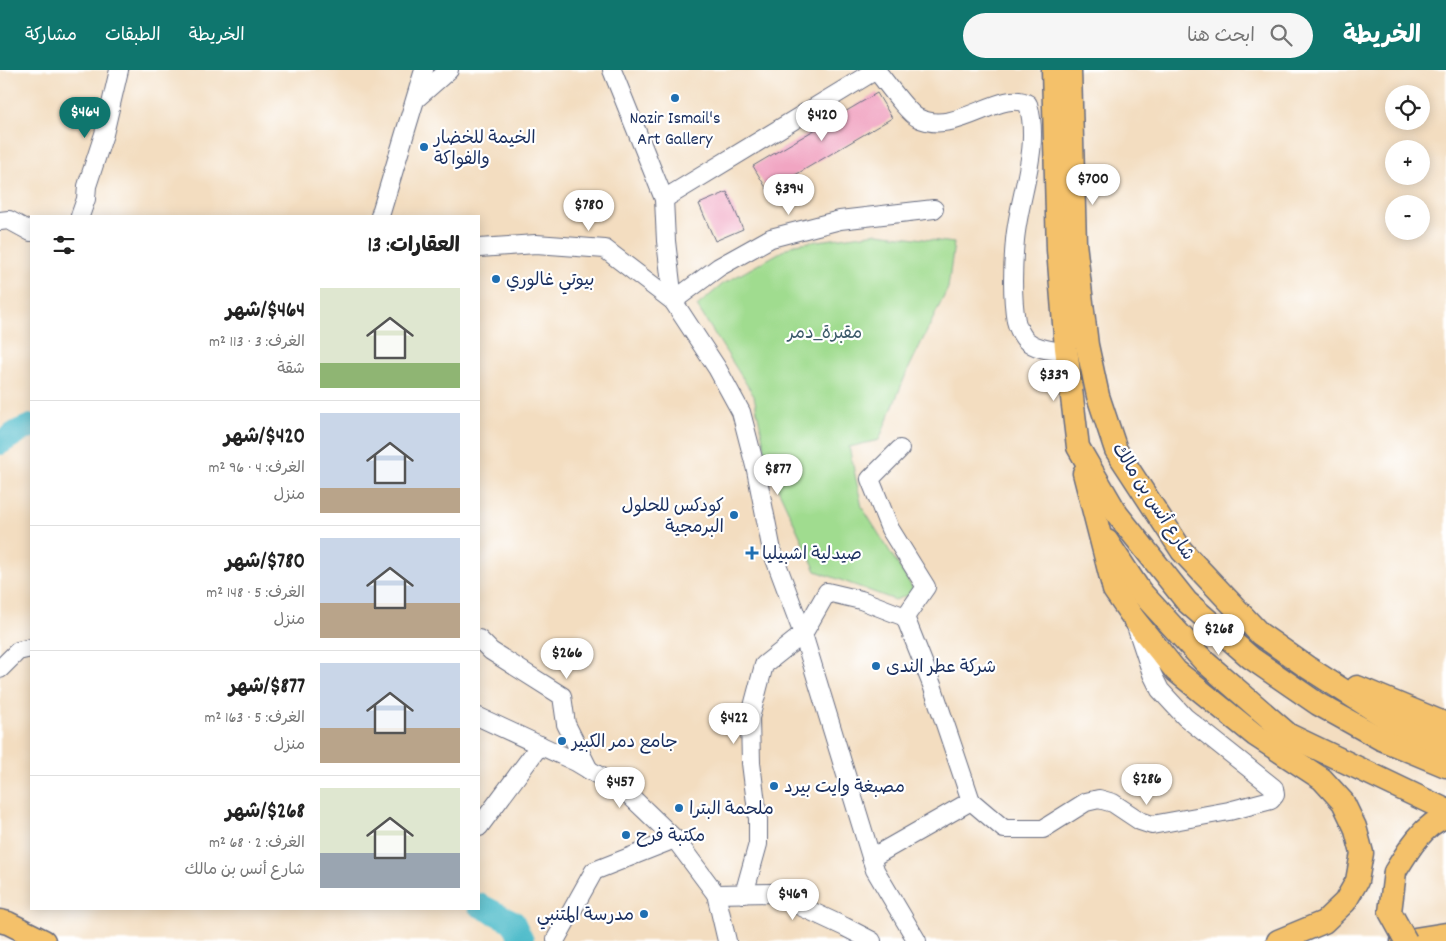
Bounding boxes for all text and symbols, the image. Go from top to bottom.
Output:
search box [963,13,1313,58]
text: الخريطة [1343,20,1421,54]
icon: search [1267,21,1295,49]
text: مشاركة [25,24,77,49]
text: الطبقات [105,24,161,49]
text: الخريطة [189,24,245,49]
text: ابحث هنا [1187,24,1255,51]
map controls [1385,85,1430,240]
button: locate [1385,85,1430,130]
marker: Nazir Ismail's Art Gallery [669,92,681,104]
pin: $464 [55,97,115,139]
pin: $420 [792,100,852,142]
text: $464 [70,101,100,124]
text: $420 [807,104,837,127]
place label: Nazir Ismail's Art Gallery [630,107,720,153]
place label: الخيمة للخضار والفواكة [432,127,536,173]
button: + [1385,140,1430,185]
marker: الخيمة للخضار والفواكة [418,141,430,153]
pin: $700 [1063,164,1123,206]
text: $700 [1077,168,1109,191]
pin: $394 [759,174,819,216]
text: $394 [774,178,804,201]
pin: $780 [559,190,619,232]
text: $780 [574,194,604,217]
button: − [1385,195,1430,240]
icon: filters [50,231,78,259]
text: العقارات: 13 [367,232,460,262]
place label: بيوتي غالوري [506,269,595,295]
marker: بيوتي غالوري [490,273,502,285]
text: $464/شهر [226,297,305,327]
icon: home [360,308,420,368]
park label: مقبرة_دمر [786,322,862,347]
text: الغرف: 3 · 113 m² [209,331,305,354]
text: شقة [277,358,305,381]
pin: $339 [1024,360,1084,402]
text: $339 [1039,364,1069,387]
text: $420/شهر [224,423,305,453]
icon: home [360,433,420,493]
street label: شارع أنس بن مالك [1105,439,1199,566]
pin: $877 [748,454,808,496]
text: الغرف: 4 · 96 m² [208,457,305,480]
text: $877 [765,458,791,481]
text: منزل [273,484,305,507]
place label: كودكس للحلول البرمجية [622,495,724,541]
marker: كودكس للحلول البرمجية [728,509,740,521]
place label: صيدلية اشبيليا [762,543,862,568]
marker: صيدلية اشبيليا [746,547,758,559]
text: $780/شهر [226,548,305,578]
icon: home [360,558,420,618]
text: الغرف: 5 · 148 m² [206,582,305,605]
text: منزل [273,609,305,632]
pin: $268 [1189,614,1249,656]
text: $268 [1204,618,1234,641]
pin: $266 [537,638,597,680]
text: $266 [552,642,582,665]
place label: شركة عطر الندى [886,656,996,681]
marker: شركة عطر الندى [870,660,882,672]
text: $877/شهر [229,673,305,703]
icon: home [360,683,420,743]
pin: $422 [704,702,764,745]
text: الغرف: 5 · 163 m² [204,707,305,730]
text: $422 [720,707,748,730]
place label: جامع دمر الكبير [570,731,678,756]
text: منزل [273,734,305,757]
marker: جامع دمر الكبير [556,735,568,747]
pin: $286 [1117,764,1177,806]
pin: $457 [590,766,650,809]
text: $286 [1132,768,1162,791]
text: $457 [606,771,634,794]
place label: مصبغة وايت بيرد [784,776,905,801]
marker: مصبغة وايت بيرد [768,780,780,792]
text: $268/شهر [226,798,305,828]
place label: ملحمة البترا [689,798,774,823]
marker: ملحمة البترا [673,802,685,814]
icon: home [360,808,420,868]
place label: مكتبة فرح [636,825,705,850]
marker: مكتبة فرح [620,829,632,841]
text: الغرف: 2 · 68 m² [209,832,305,855]
text: شارع أنس بن مالك [185,859,305,882]
pin: $469 [763,878,823,921]
text: $469 [778,883,808,906]
place label: مدرسة المتنبي [537,904,634,930]
marker: مدرسة المتنبي [638,908,650,920]

